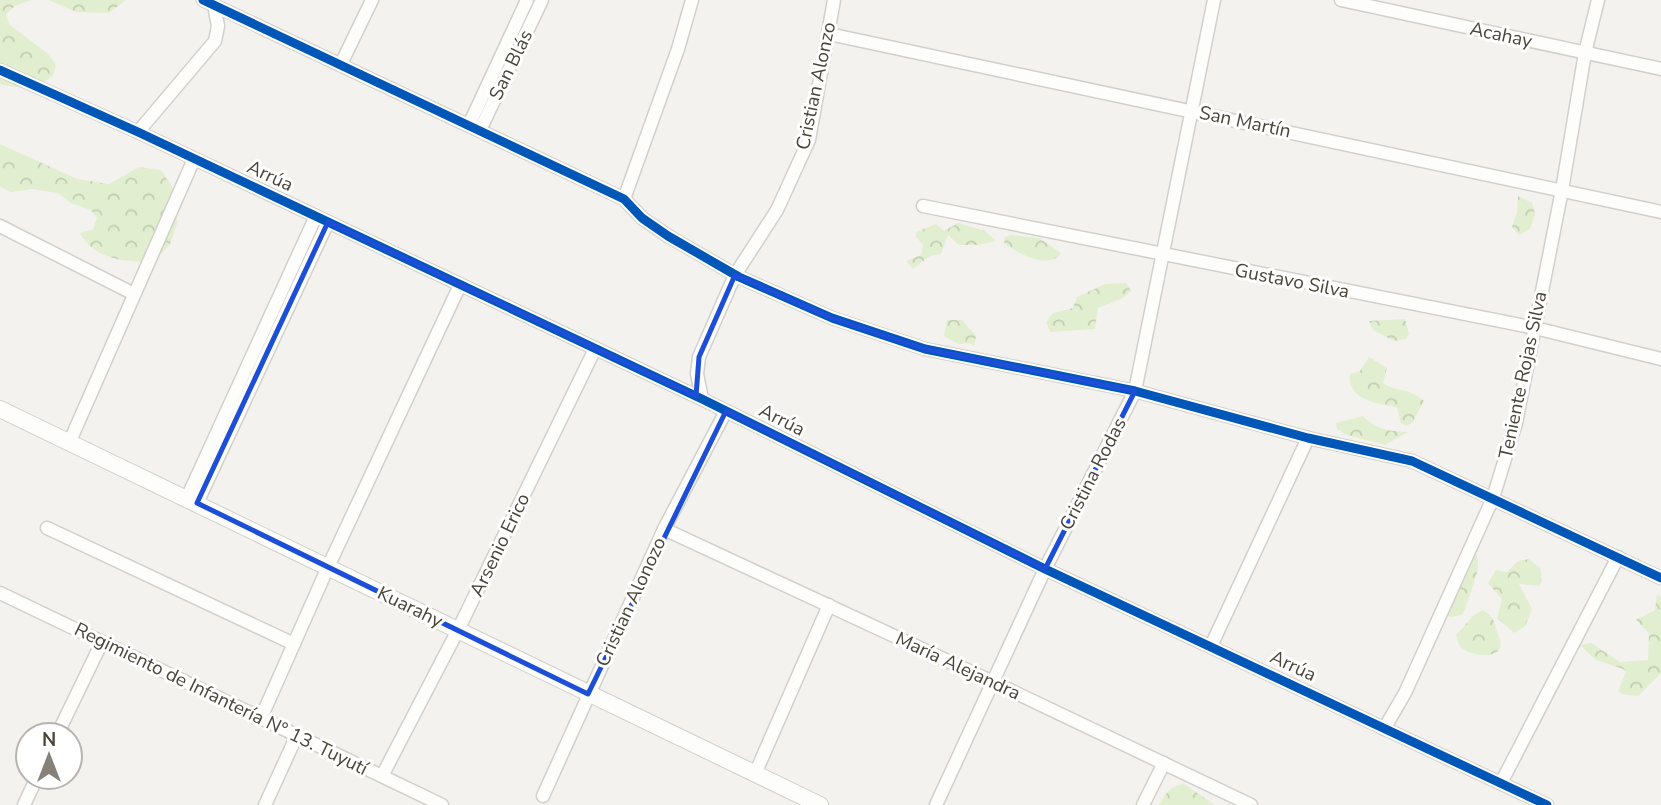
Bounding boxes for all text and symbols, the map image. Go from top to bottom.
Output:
street label: Acahay [1467,16,1535,54]
street label: Cristian Alonzo [790,20,842,152]
street label: San Blás [483,26,539,104]
street label: San Martín [1197,100,1293,144]
street label: Arrúa [243,154,297,198]
street label: Gustavo Silva [1232,257,1352,305]
street label: Teniente Rojas Silva [1493,289,1553,461]
street label: Arrúa [755,397,809,443]
street label: Cristina Rodas [1053,413,1133,535]
street label: Arsenio Erico [464,489,536,601]
street label: Cristian Alonozo [590,533,672,671]
street label: Kuarahy [373,580,447,634]
street label: Regimiento de Infantería N° 13. Tuyutí [70,616,374,782]
street label: María Alejandra [891,626,1025,706]
street label: Arrúa [1266,644,1320,688]
north arrow [14,721,84,791]
text: N [42,727,56,753]

